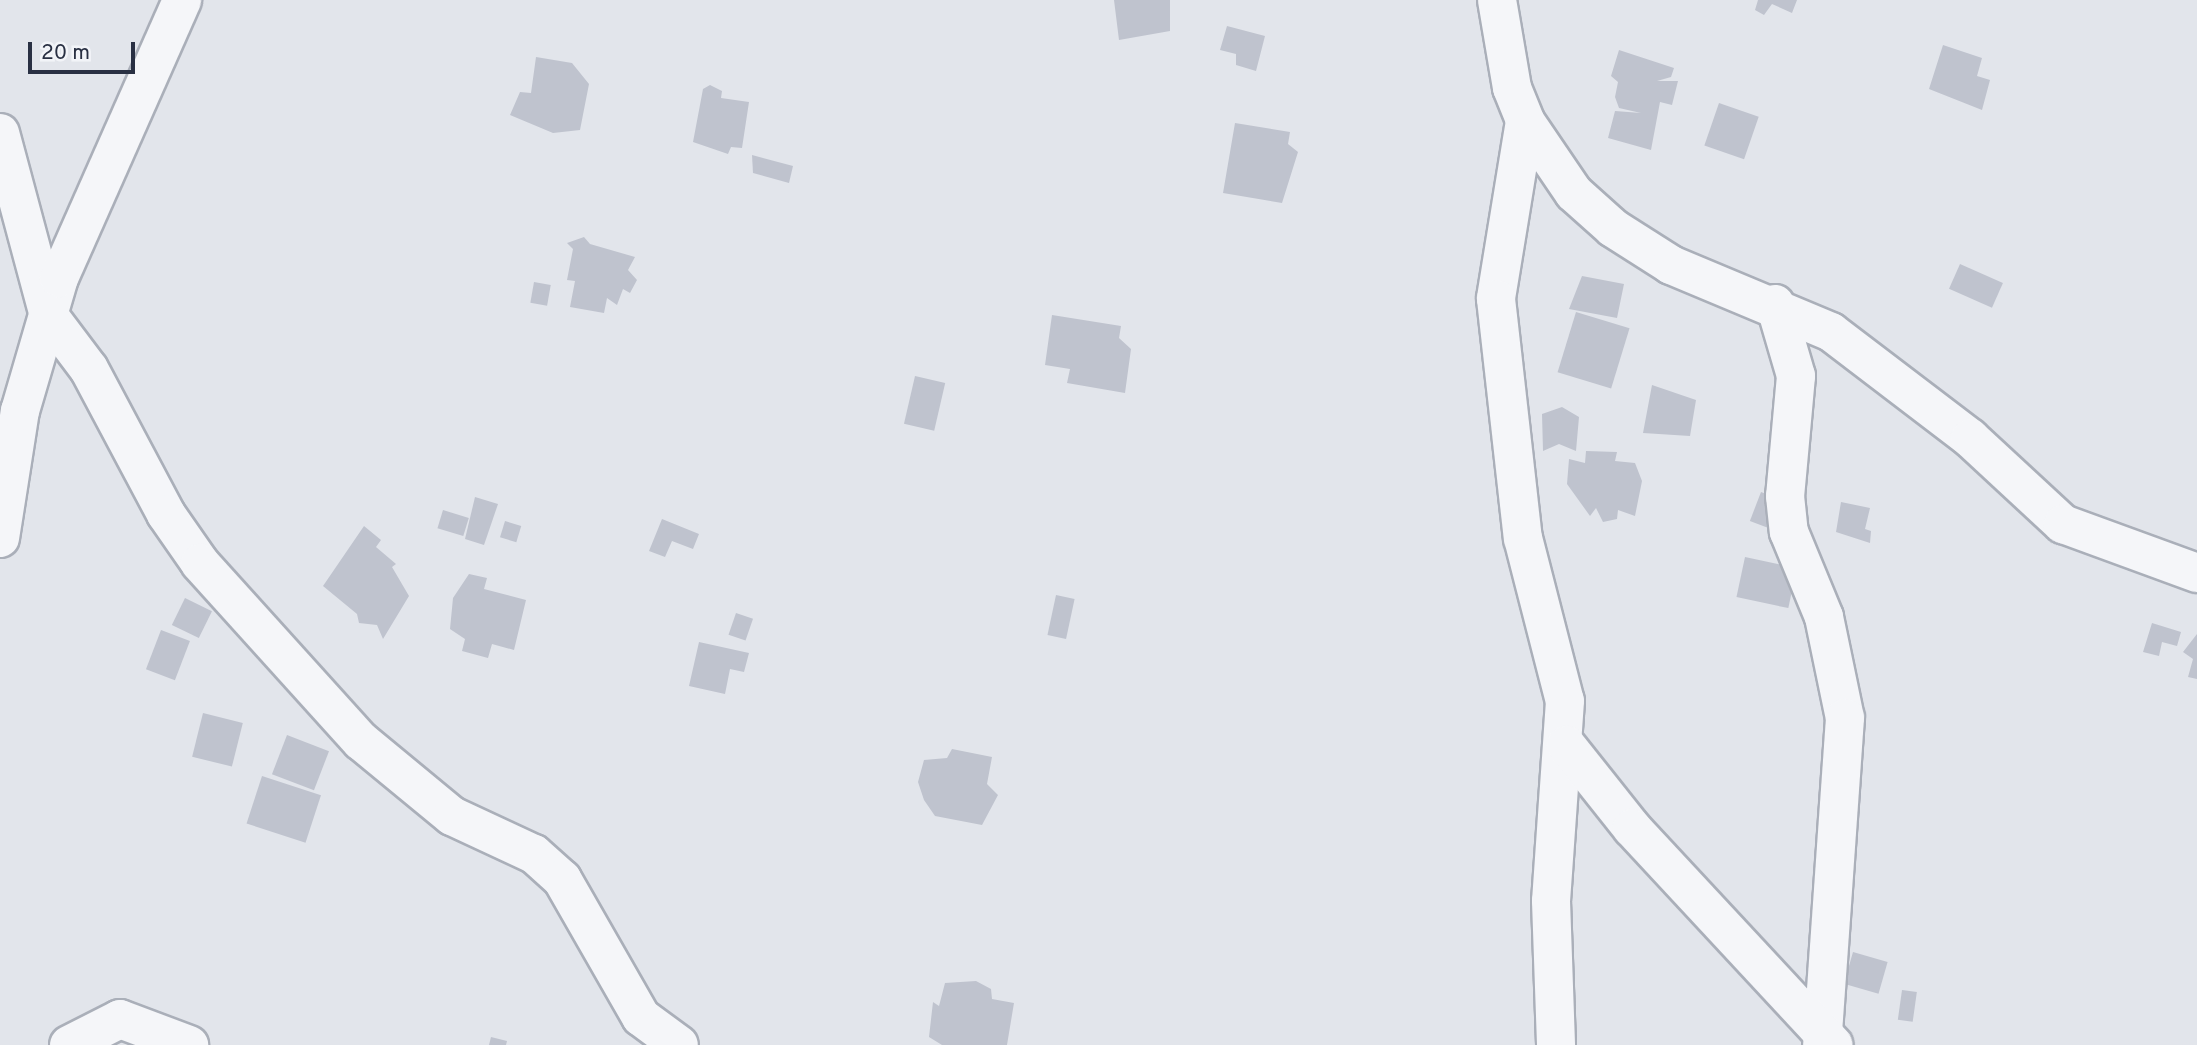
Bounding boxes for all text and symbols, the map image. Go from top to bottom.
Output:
scale bar [32,28,138,72]
text: 20 m [41,40,90,67]

